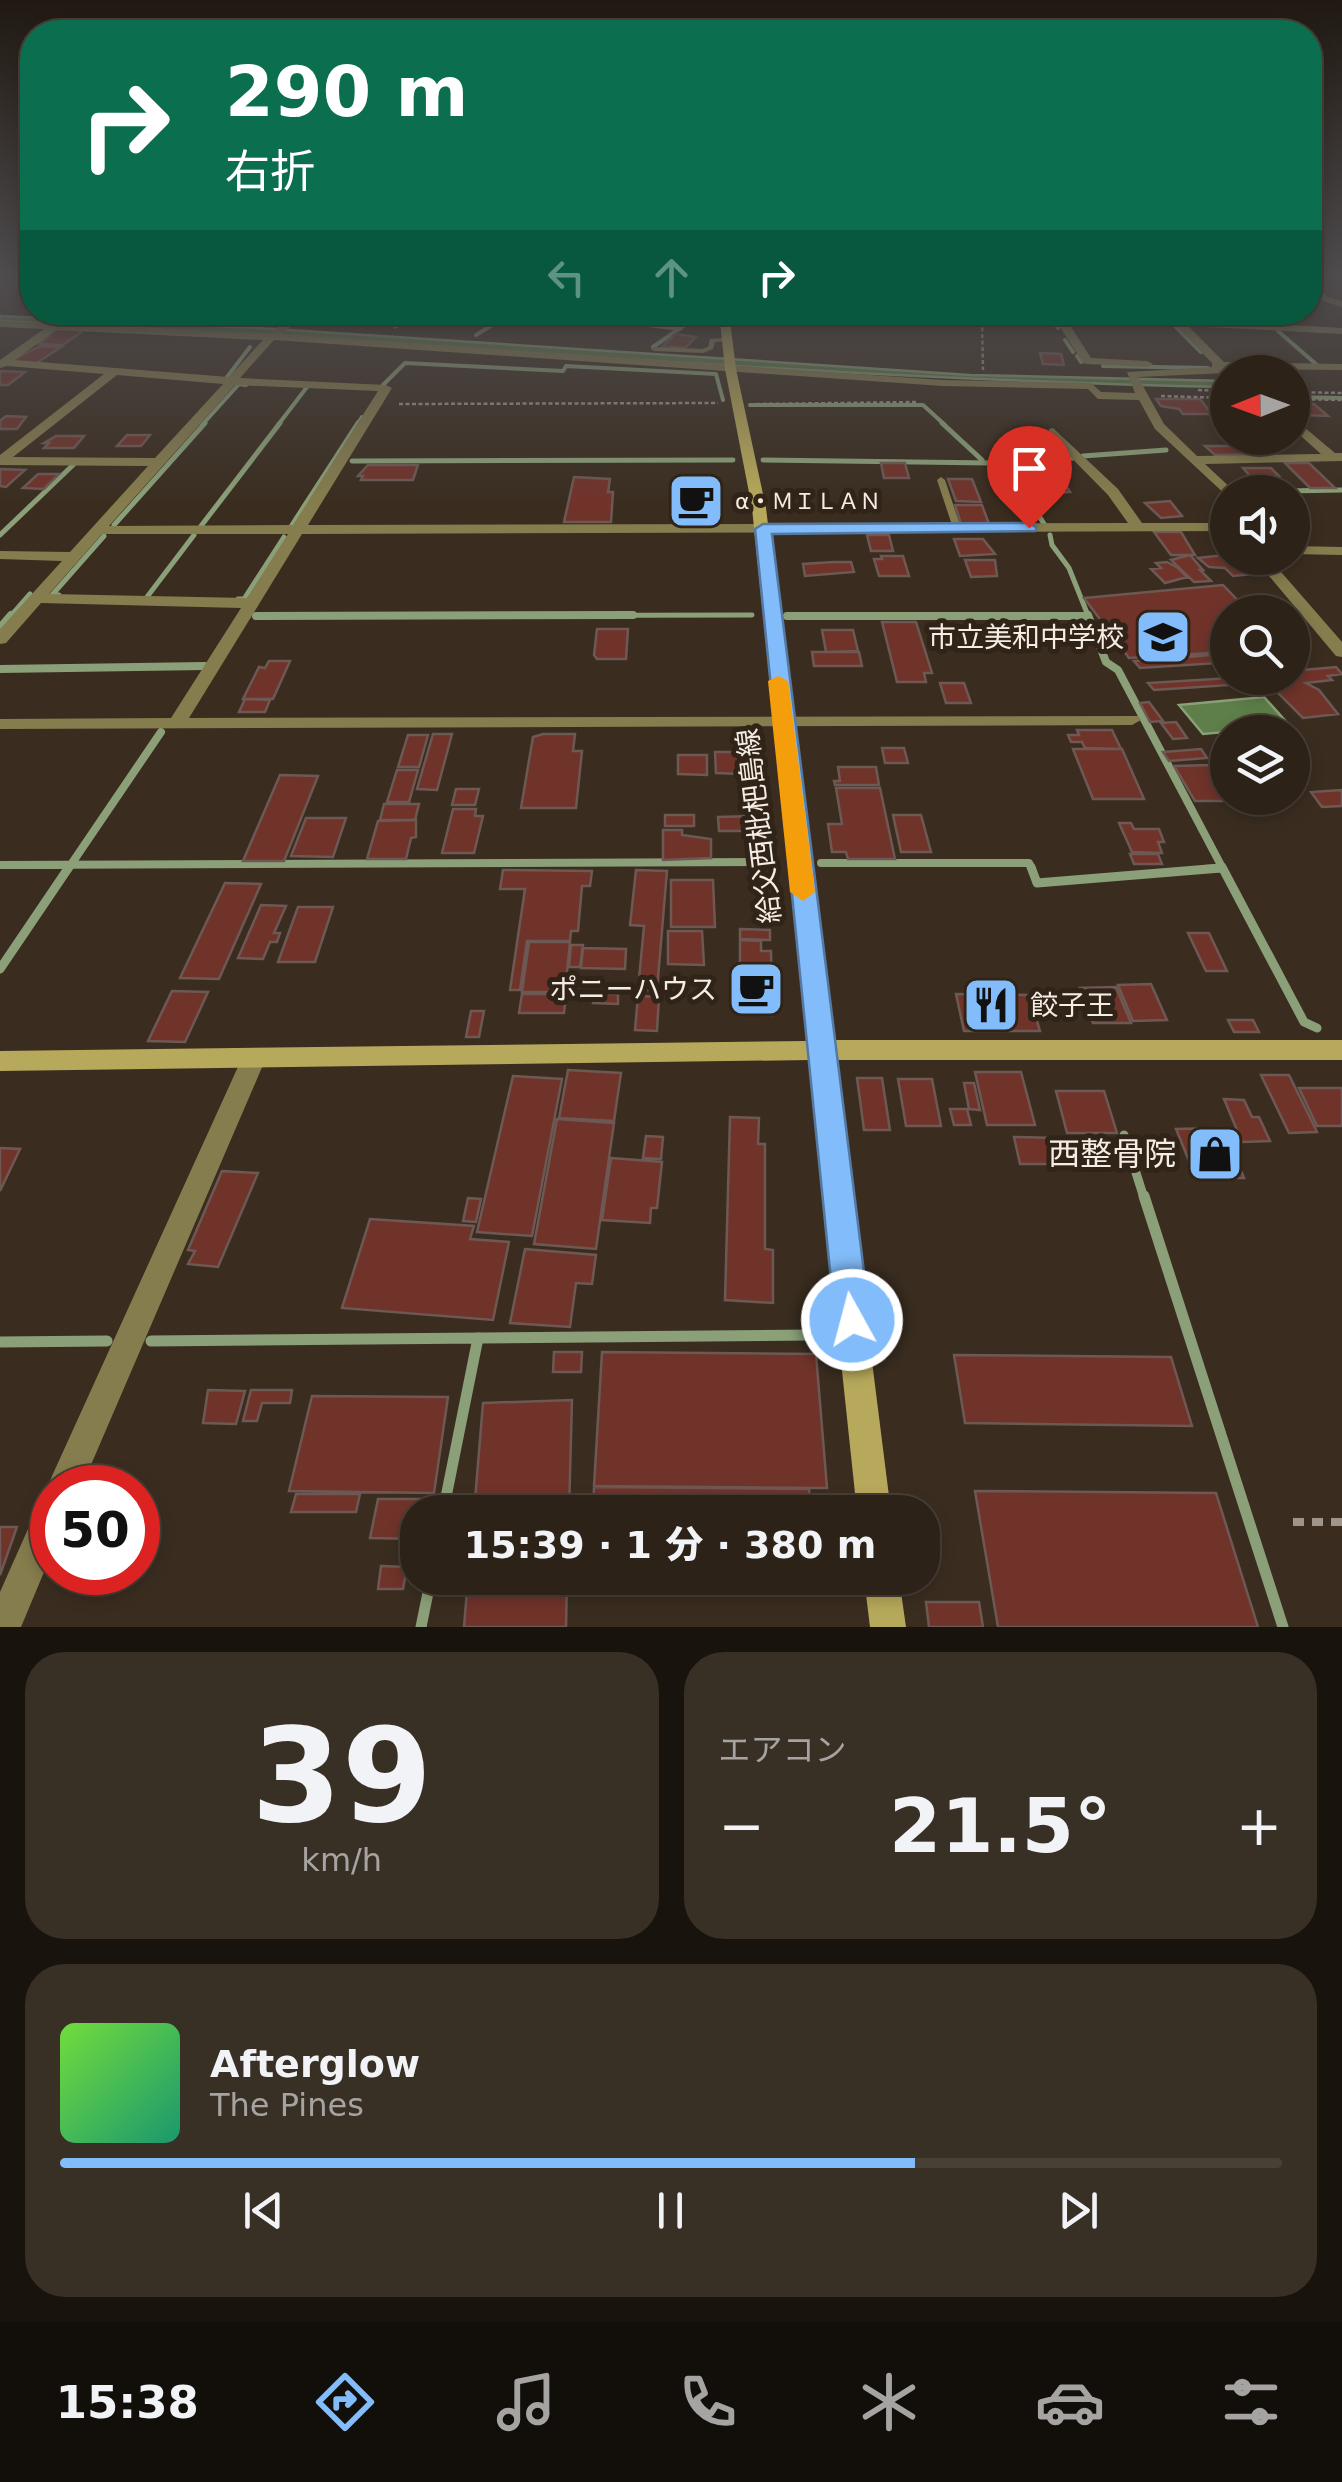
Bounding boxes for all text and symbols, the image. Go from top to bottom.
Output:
text: 290 m [225,51,468,133]
icon: right [60,60,190,190]
text: 右折 [225,145,315,198]
icon: left [539,250,594,305]
icon: ahead [644,250,699,305]
icon: right [749,250,804,305]
north arrow [1210,355,1310,455]
map controls [1210,355,1310,815]
pin [987,426,1072,529]
icon: arrive [1002,441,1057,496]
cafe icon: α・ＭＩＬＡＮ [666,471,726,531]
button: sound [1210,475,1310,575]
place label: α・ＭＩＬＡＮ [735,489,882,514]
button: search [1210,595,1310,695]
school or university icon: 市立美和中学校 [1133,607,1193,667]
place label: 市立美和中学校 [928,621,1124,654]
button: layers [1210,715,1310,815]
street label: 給父西枇杷島線 [731,727,787,925]
cafe icon: ポニーハウス [726,959,786,1019]
place label: ポニーハウス [550,973,717,1006]
restaurant icon: 餃子王 [961,975,1021,1035]
place label: 餃子王 [1030,989,1114,1022]
shop icon: 西整骨院 [1185,1124,1245,1184]
place label: 西整骨院 [1048,1135,1176,1173]
position arrow [800,1268,904,1372]
speed limit sign: 50 [30,1465,160,1595]
text: 15:39 · 1 分 · 380 m [464,1523,876,1567]
text: 39 [251,1700,432,1852]
text: エアコン [719,1731,847,1769]
text: 21.5° [889,1782,1112,1870]
text: − [719,1794,765,1858]
text: + [1236,1794,1282,1858]
text: km/h [301,1841,382,1879]
text: Afterglow [210,2042,420,2086]
text: The Pines [210,2086,364,2124]
icon: previous [236,2183,291,2238]
icon: pause [643,2183,698,2238]
icon: next [1051,2183,1106,2238]
icon: directions [310,2367,380,2437]
icon: music [491,2367,561,2437]
icon: phone [673,2367,743,2437]
icon: climate [854,2367,924,2437]
icon: car [1035,2367,1105,2437]
icon: filters [1216,2367,1286,2437]
text: 15:38 [56,2376,199,2429]

